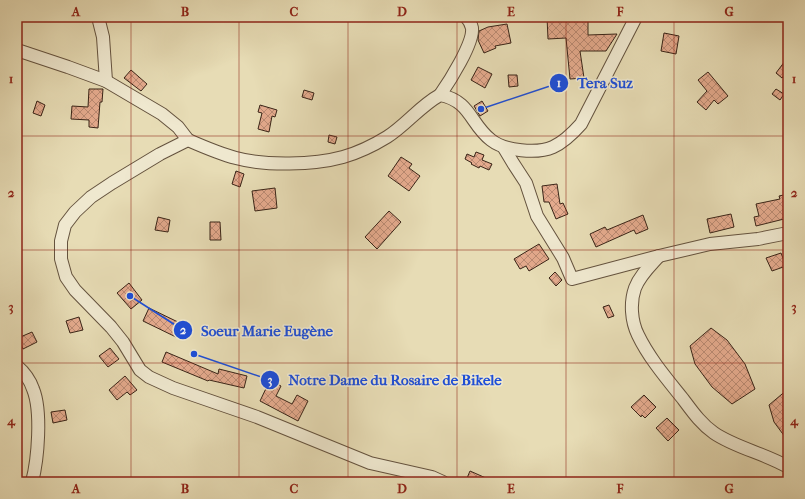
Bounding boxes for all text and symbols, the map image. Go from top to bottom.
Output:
text: A [71,4,81,19]
text: B [181,4,190,19]
text: C [290,4,299,19]
text: D [397,4,407,19]
text: E [507,4,515,19]
text: F [616,4,624,19]
text: G [724,4,734,19]
callout: Tera Suz [549,70,641,97]
text: 1 [9,71,14,86]
text: 1 [792,71,797,86]
text: Tera Suz [576,74,633,92]
text: 1 [557,76,561,90]
text: 2 [8,185,15,200]
text: 2 [791,185,798,200]
text: 3 [8,299,14,315]
text: 3 [791,299,797,315]
callout: Soeur Marie Eugène [173,317,341,344]
text: Soeur Marie Eugène [201,322,334,340]
text: 2 [180,323,187,337]
callout: Notre Dame du Rosaire de Bikele [260,367,510,394]
text: Notre Dame du Rosaire de Bikele [288,371,502,389]
text: 3 [268,373,273,388]
text: 4 [6,413,16,429]
text: 4 [789,413,799,429]
text: A [71,481,81,496]
text: B [181,481,190,496]
text: C [290,481,299,496]
text: D [397,481,407,496]
text: E [507,481,515,496]
text: F [616,481,624,496]
text: G [724,481,734,496]

